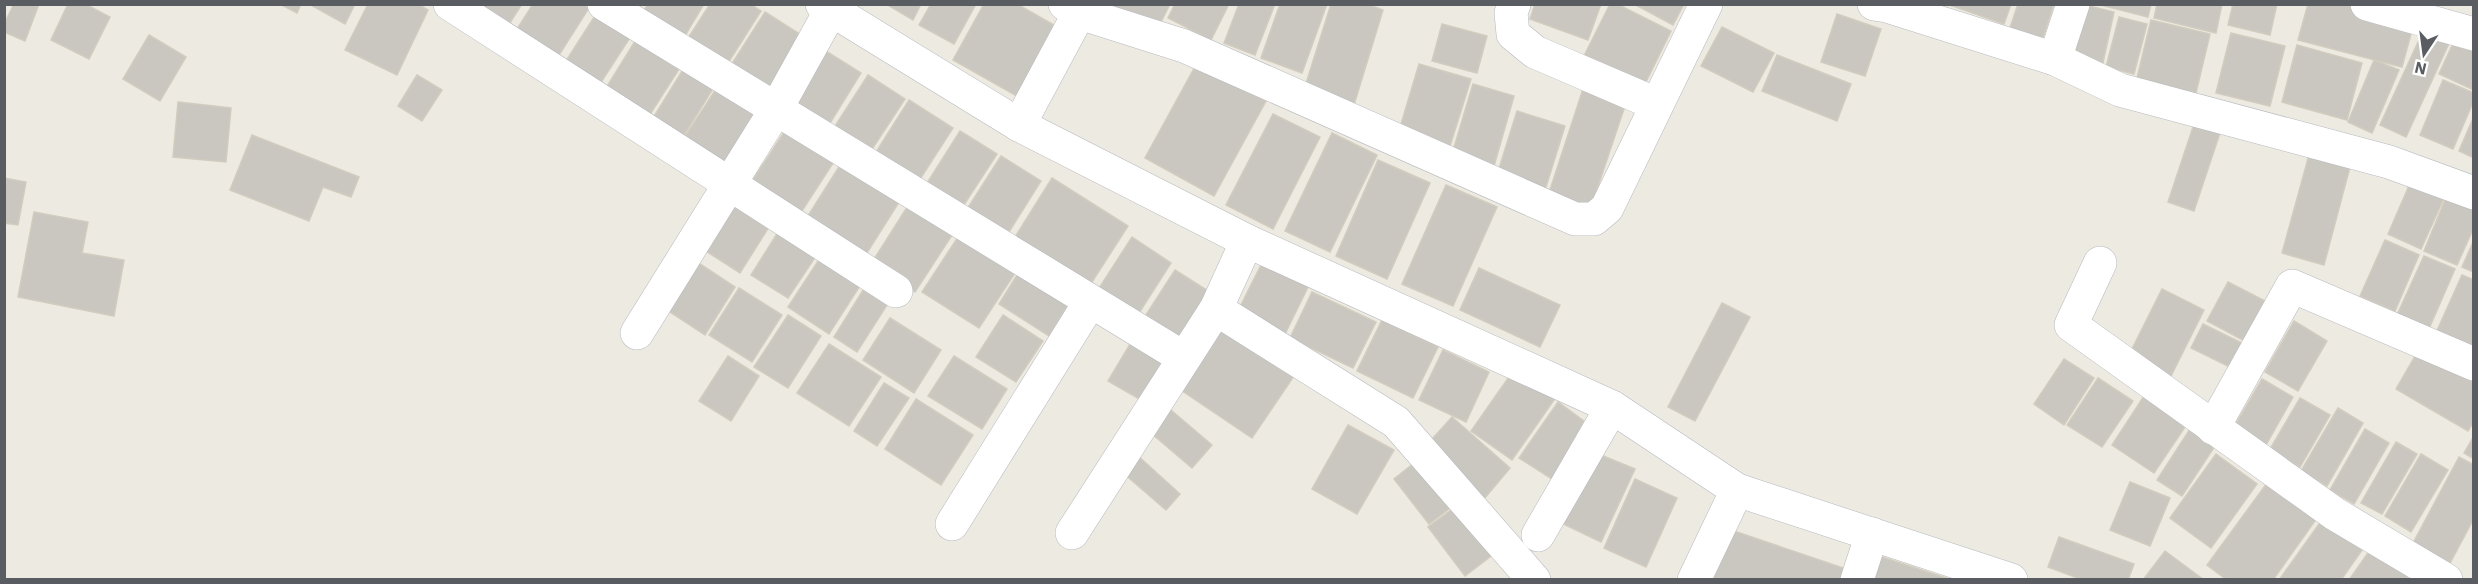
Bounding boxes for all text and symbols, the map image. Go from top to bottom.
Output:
north arrow [2394,24,2454,84]
text: N [2413,58,2429,80]

